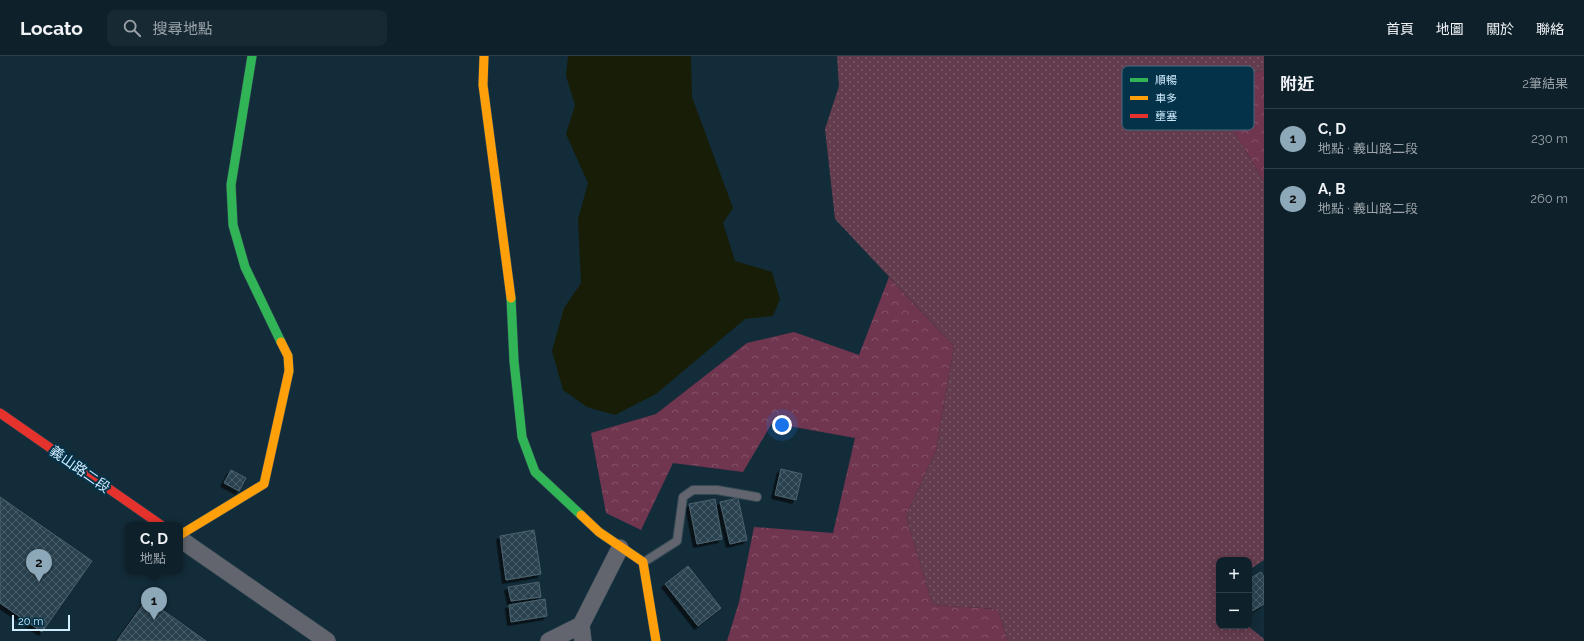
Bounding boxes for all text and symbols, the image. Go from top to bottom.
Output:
search box [107,10,387,46]
text: Locato [20,17,83,39]
icon: search [121,17,143,39]
text: 搜尋地點 [153,20,213,38]
text: 首頁 [1386,21,1414,37]
text: 地圖 [1436,21,1464,37]
text: 關於 [1486,21,1514,37]
text: 聯絡 [1536,21,1564,37]
legend [1122,66,1254,130]
text: 順暢 [1155,74,1177,87]
text: 附近 [1280,74,1314,94]
text: 2筆結果 [1522,76,1568,91]
text: 車多 [1155,92,1177,105]
text: 壅塞 [1155,110,1177,123]
text: C, D [1318,120,1346,138]
text: 1 [1290,131,1296,146]
text: 230 m [1531,131,1568,146]
text: 地點 · 義山路二段 [1318,141,1418,156]
text: A, B [1318,180,1345,198]
text: 2 [1289,191,1297,206]
text: 260 m [1530,191,1568,206]
text: 地點 · 義山路二段 [1318,201,1418,216]
your location [772,415,792,435]
street label: 義山路二段 [47,442,113,496]
popup [125,522,183,574]
text: C, D [140,530,168,548]
pin: 2 [26,549,52,582]
text: 地點 [140,551,166,566]
map controls [1216,557,1252,629]
button: + [1216,557,1252,593]
pin: 1 [141,587,167,620]
button: − [1216,593,1252,629]
scale bar [12,613,70,632]
text: 20 m [18,615,43,628]

